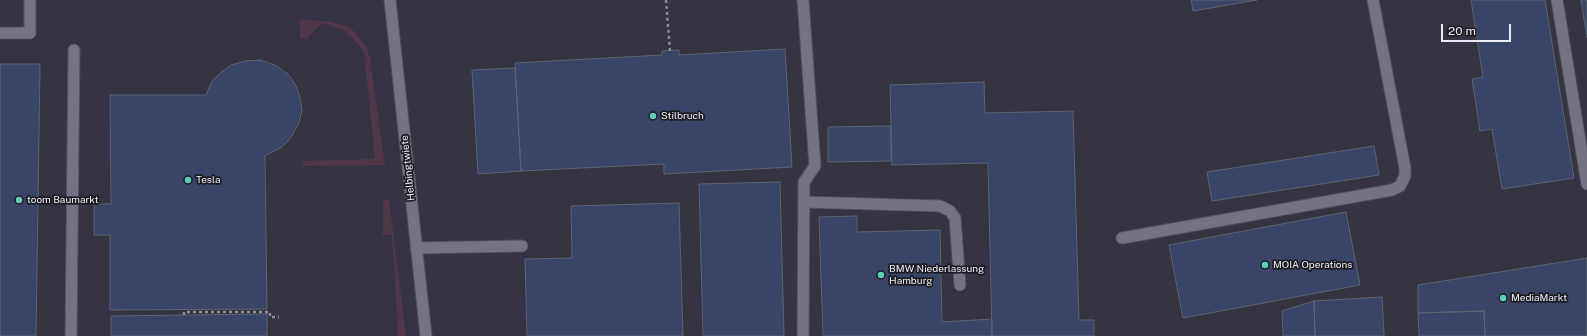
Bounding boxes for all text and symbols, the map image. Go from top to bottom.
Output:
scale bar [1443,16,1513,42]
text: 20 m [1448,24,1476,38]
place label: Stilbruch [661,110,704,122]
marker: Stilbruch [648,111,658,121]
street label: Helbingtwiete [399,135,417,201]
place label: Tesla [196,174,220,186]
marker: Tesla [183,175,193,185]
place label: toom Baumarkt [27,194,99,206]
marker: toom Baumarkt [14,195,24,205]
place label: MOIA Operations [1273,259,1352,271]
marker: MOIA Operations [1260,260,1270,270]
place label: BMW Niederlassung Hamburg [889,263,984,286]
marker: BMW Niederlassung Hamburg [876,270,886,280]
place label: MediaMarkt [1511,292,1567,304]
marker: MediaMarkt [1498,293,1508,303]

